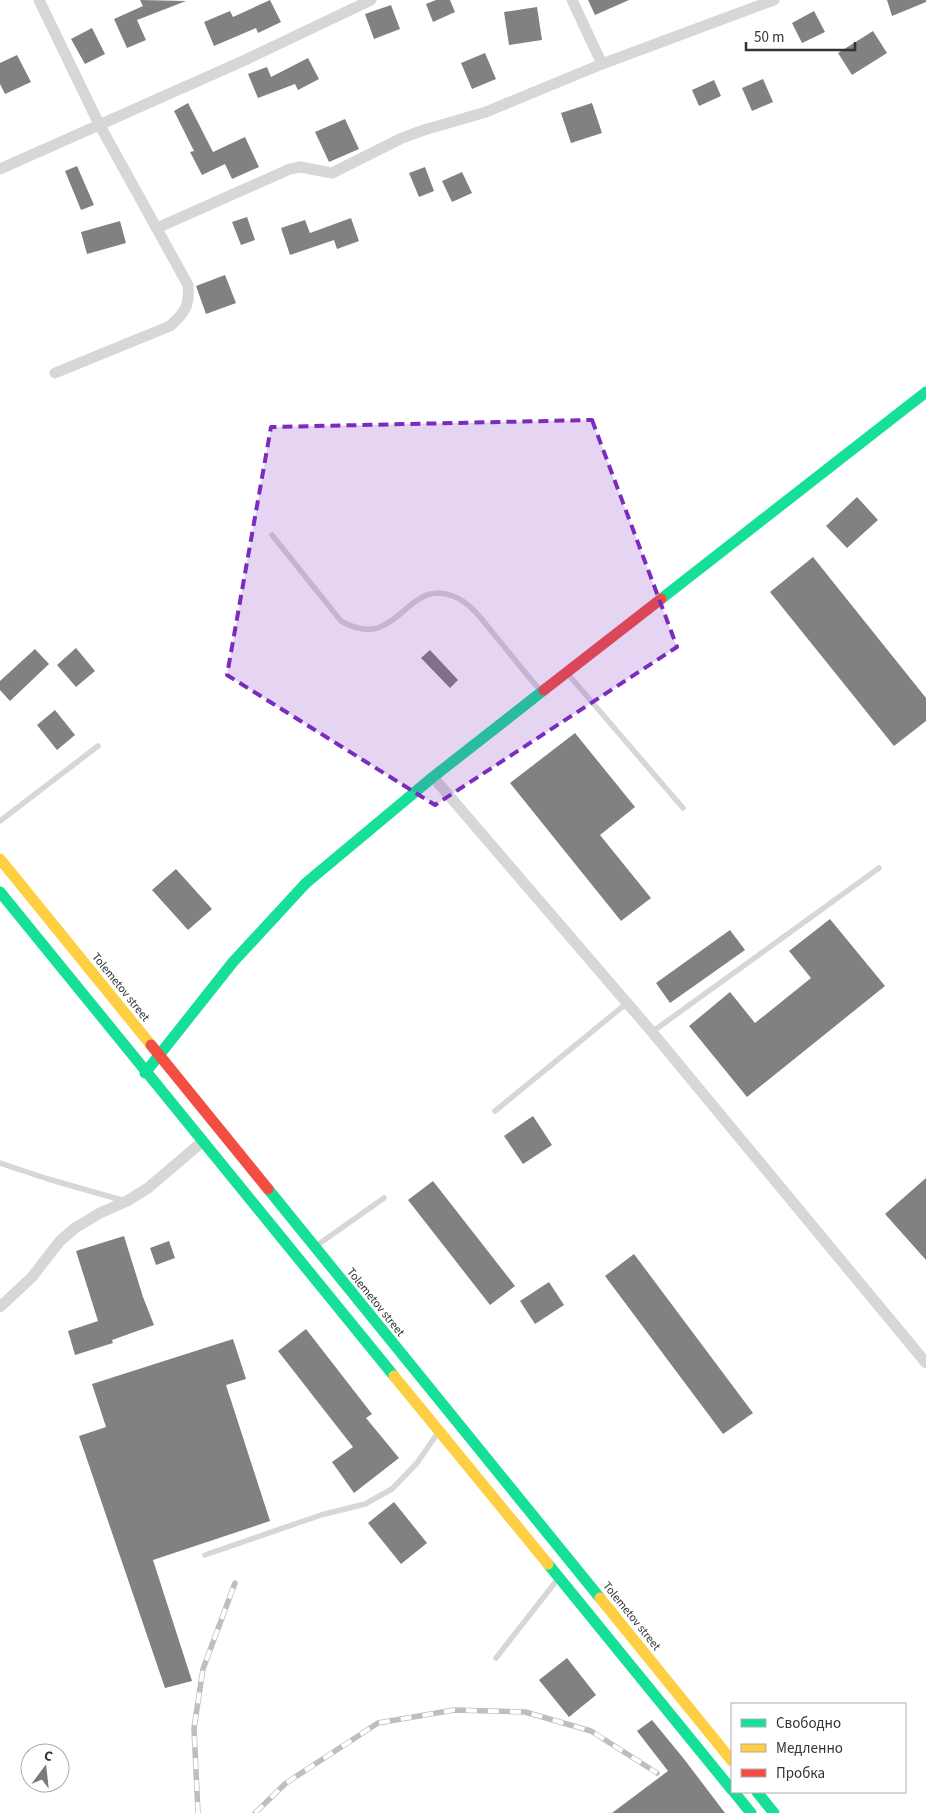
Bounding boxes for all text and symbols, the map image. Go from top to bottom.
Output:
scale bar [746,20,855,52]
text: 50 m [754,27,784,48]
street label: Tolemetov street [88,949,154,1025]
street label: Tolemetov street [343,1264,409,1340]
street label: Tolemetov street [599,1578,665,1654]
legend [731,1703,906,1793]
text: Свободно [776,1713,841,1734]
text: Медленно [776,1738,843,1759]
north arrow [20,1743,70,1793]
text: С [42,1746,55,1767]
text: Пробка [776,1763,825,1784]

